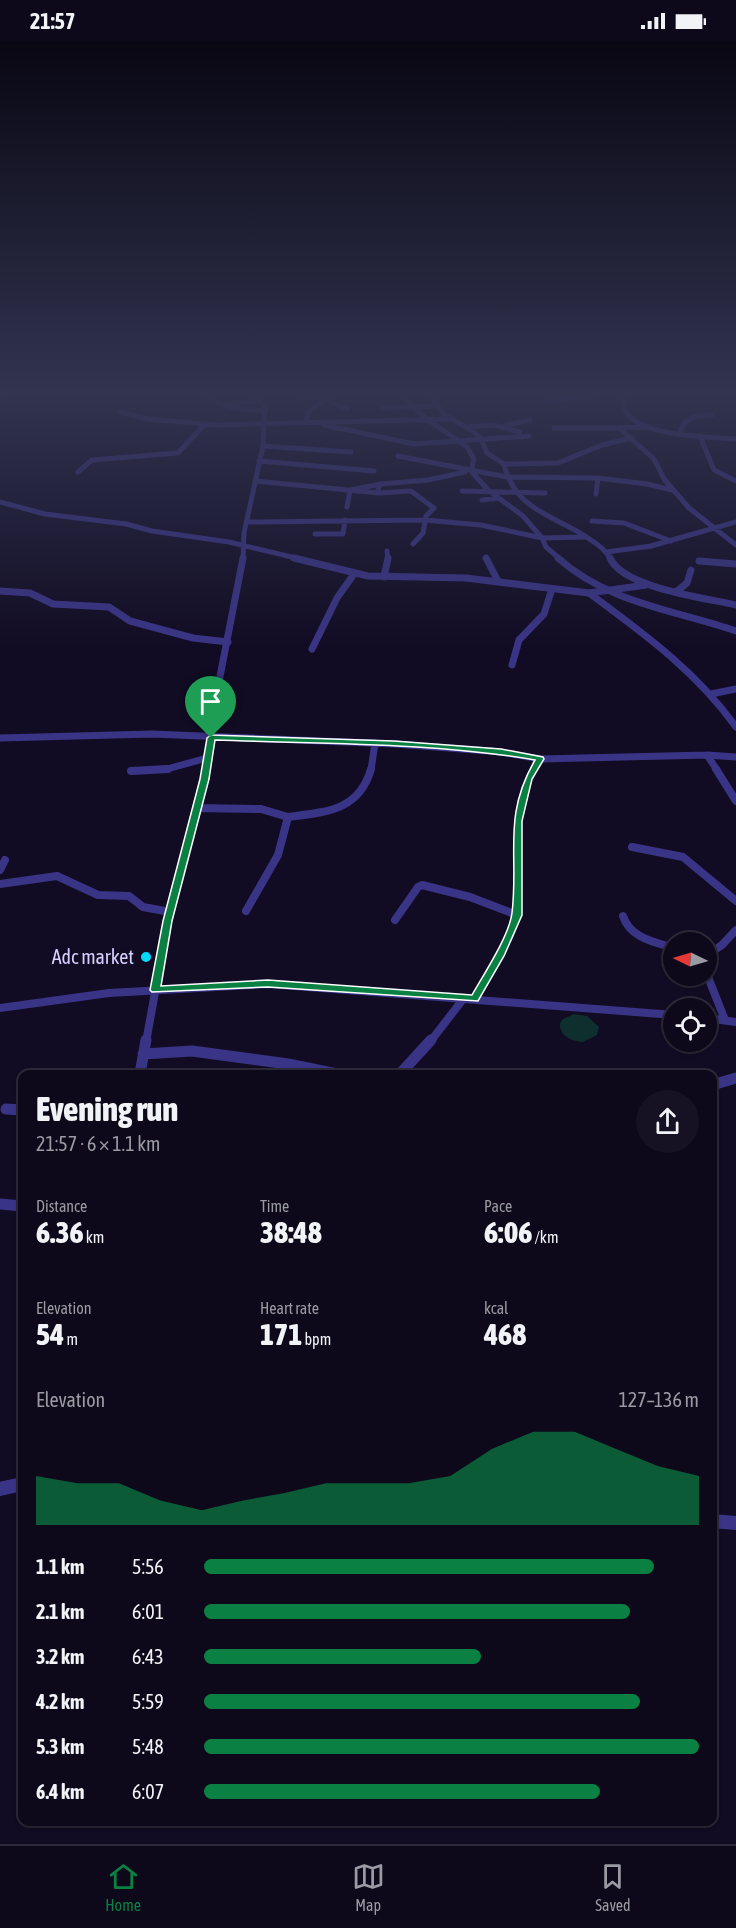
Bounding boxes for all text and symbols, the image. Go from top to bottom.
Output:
text: 21:57 [30,8,75,34]
pin [185,676,236,738]
icon: arrive [194,685,227,718]
north arrow [663,932,717,986]
map controls [663,932,717,1052]
place label: Adc market [52,945,134,968]
marker: Adc market [139,950,153,964]
button: locate [663,998,717,1052]
text: Evening run [36,1090,178,1128]
button: share [636,1090,699,1153]
text: 21:57 · 6 × 1.1 km [36,1132,161,1155]
text: Distance [36,1197,87,1215]
text: Time [260,1197,289,1215]
text: Pace [484,1197,512,1215]
text: 6.36 [36,1215,84,1249]
text: 38:48 [260,1215,322,1249]
text: 6:06 [484,1215,532,1249]
text: km [84,1228,104,1246]
text: /km [532,1228,558,1246]
text: Elevation [36,1299,91,1317]
text: Heart rate [260,1299,319,1317]
text: kcal [484,1299,508,1317]
text: 54 [36,1317,64,1351]
text: 171 [260,1317,302,1351]
text: 468 [484,1317,526,1351]
text: m [64,1330,78,1348]
text: bpm [302,1330,331,1348]
text: Elevation [36,1388,105,1411]
text: 127–136 m [618,1388,699,1411]
text: 1.1 km [36,1555,84,1578]
text: 5:56 [132,1555,164,1578]
text: 2.1 km [36,1600,84,1623]
text: 6:01 [132,1600,164,1623]
text: 3.2 km [36,1645,84,1668]
text: 6:43 [132,1645,164,1668]
text: 4.2 km [36,1690,84,1713]
text: 5:59 [132,1690,164,1713]
text: 5.3 km [36,1735,84,1758]
text: 5:48 [132,1735,164,1758]
text: 6.4 km [36,1780,84,1803]
text: 6:07 [132,1780,164,1803]
tab: Home [105,1860,141,1914]
tab: Map [352,1860,385,1914]
tab: Saved [595,1860,631,1914]

